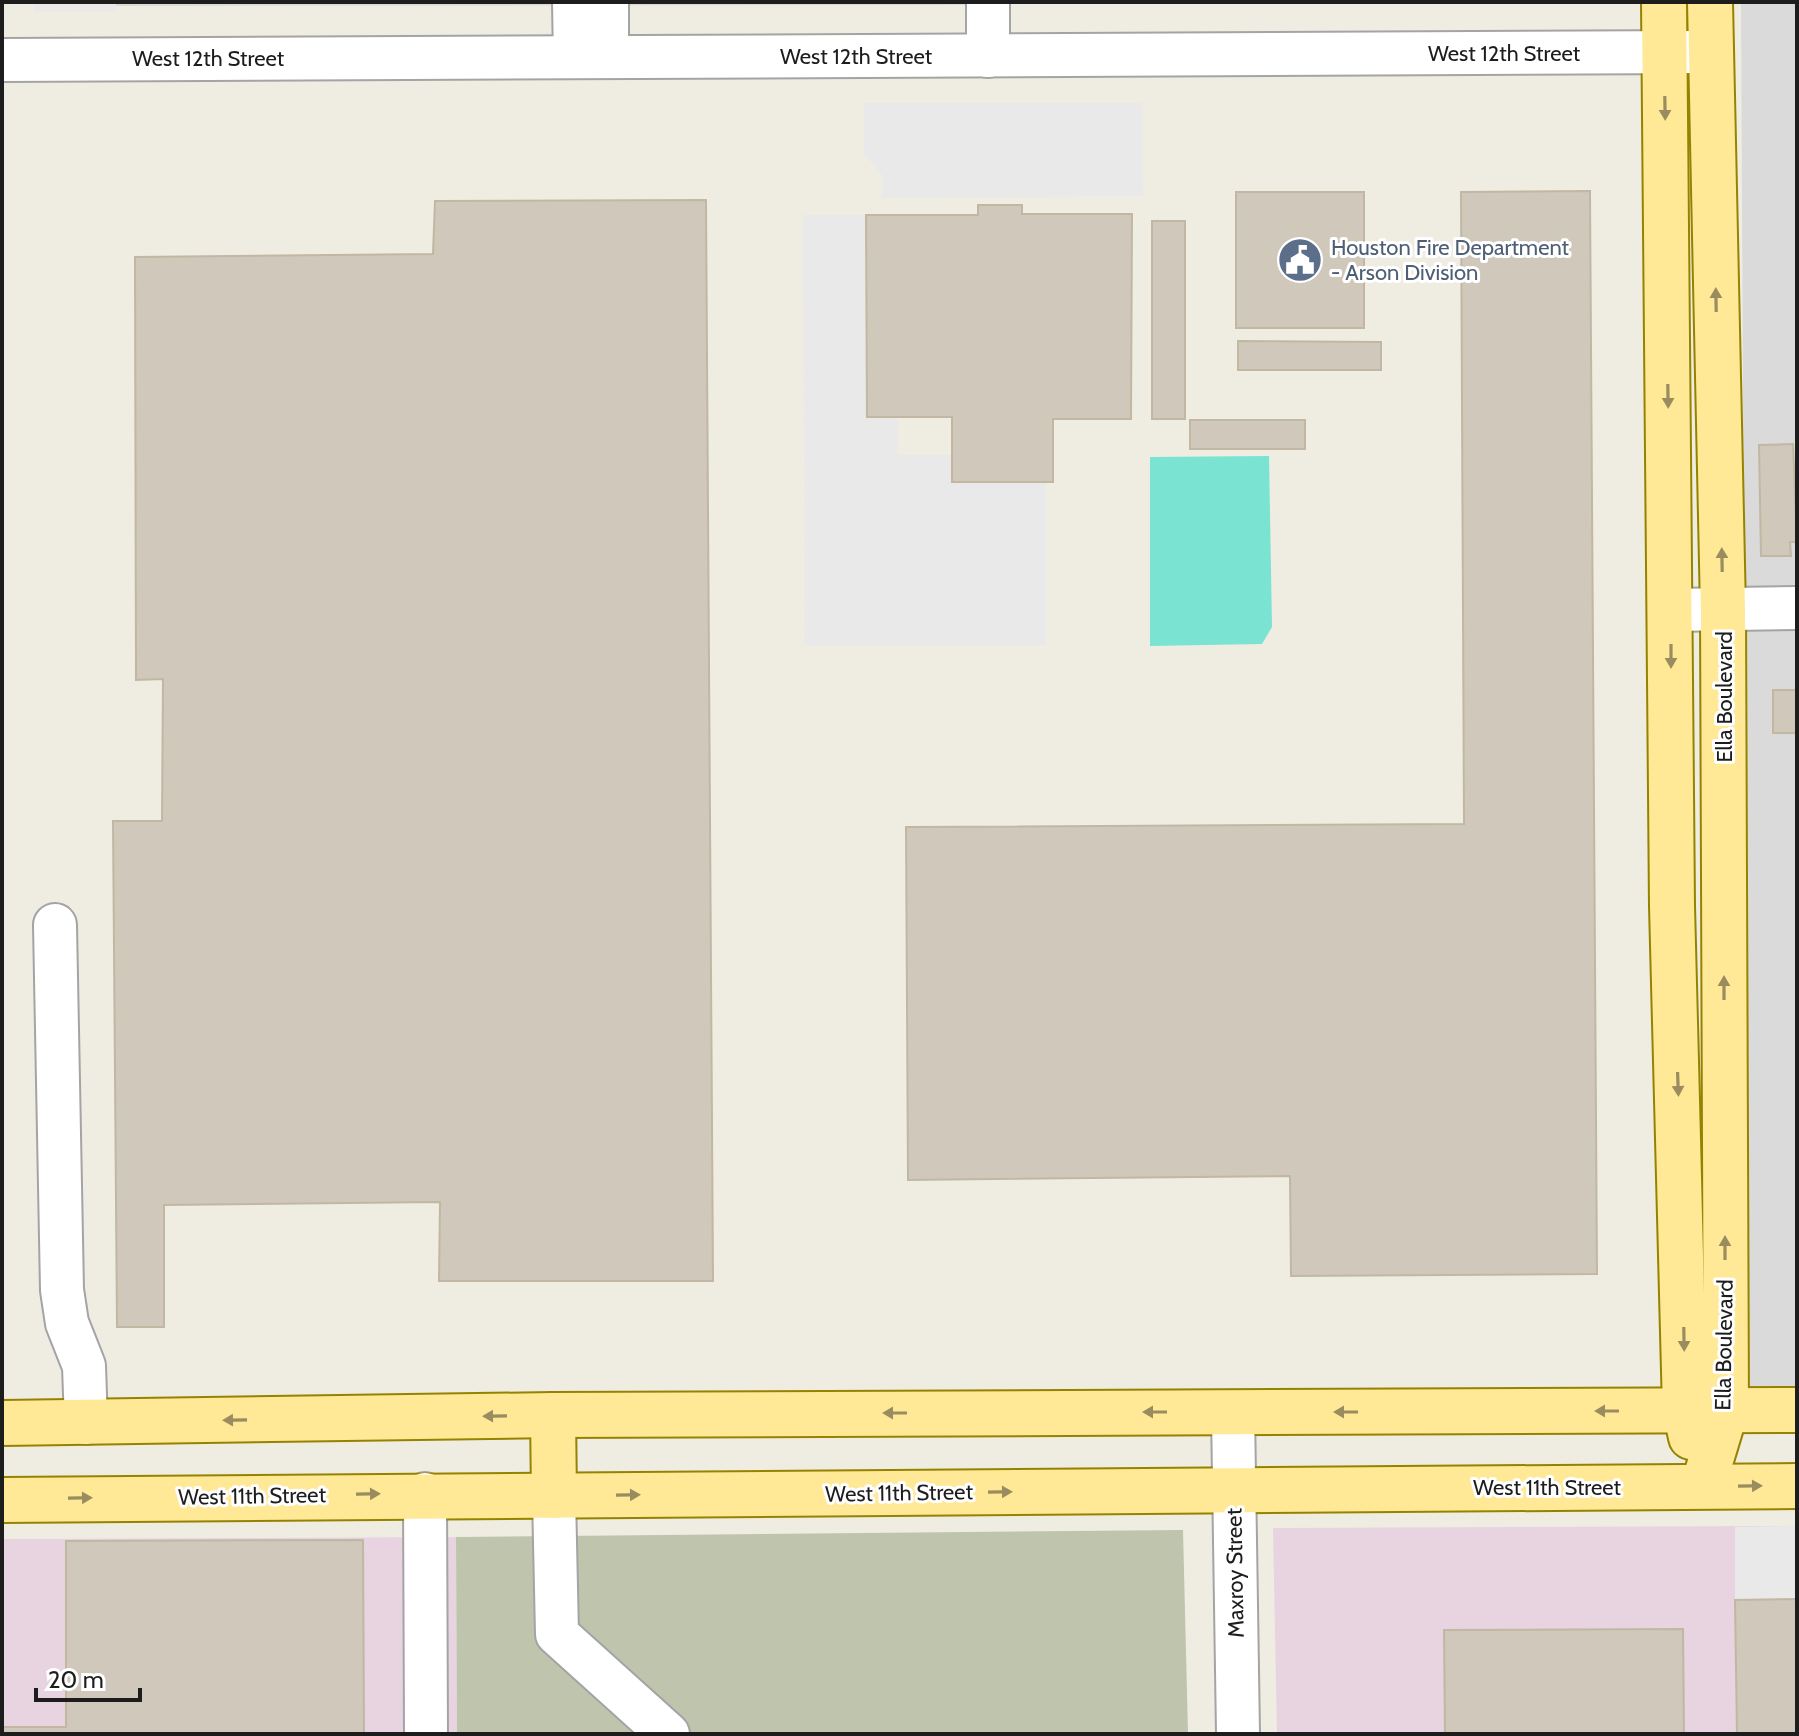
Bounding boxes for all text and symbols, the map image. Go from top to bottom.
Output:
street label: West 12th Street [1428,40,1581,67]
street label: West 12th Street [780,43,933,70]
street label: West 12th Street [132,45,285,72]
one-way arrow [1659,96,1671,121]
place label: Houston Fire Department - Arson Division [1331,234,1570,286]
public building icon: Houston Fire Department - Arson Division [1276,236,1324,284]
one-way arrow [1709,287,1722,312]
one-way arrow [1662,384,1674,409]
one-way arrow [1716,547,1729,572]
street label: Ella Boulevard [1711,631,1738,763]
one-way arrow [1665,644,1677,669]
one-way arrow [1718,975,1730,1000]
one-way arrow [1672,1072,1685,1097]
one-way arrow [1719,1235,1731,1260]
street label: Ella Boulevard [1709,1279,1739,1411]
one-way arrow [1678,1327,1690,1352]
one-way arrow [1594,1405,1619,1417]
one-way arrow [882,1406,907,1419]
one-way arrow [1142,1406,1167,1418]
one-way arrow [1333,1406,1358,1418]
one-way arrow [482,1410,507,1422]
one-way arrow [222,1414,247,1427]
street label: West 11th Street [1473,1474,1622,1501]
street label: West 11th Street [825,1478,974,1508]
one-way arrow [1738,1480,1763,1492]
street label: West 11th Street [178,1481,327,1511]
one-way arrow [988,1486,1013,1498]
one-way arrow [356,1488,381,1501]
one-way arrow [616,1489,641,1501]
one-way arrow [68,1492,93,1505]
street label: Maxroy Street [1220,1507,1250,1638]
scale bar [36,1652,140,1702]
text: 20 m [48,1665,104,1694]

